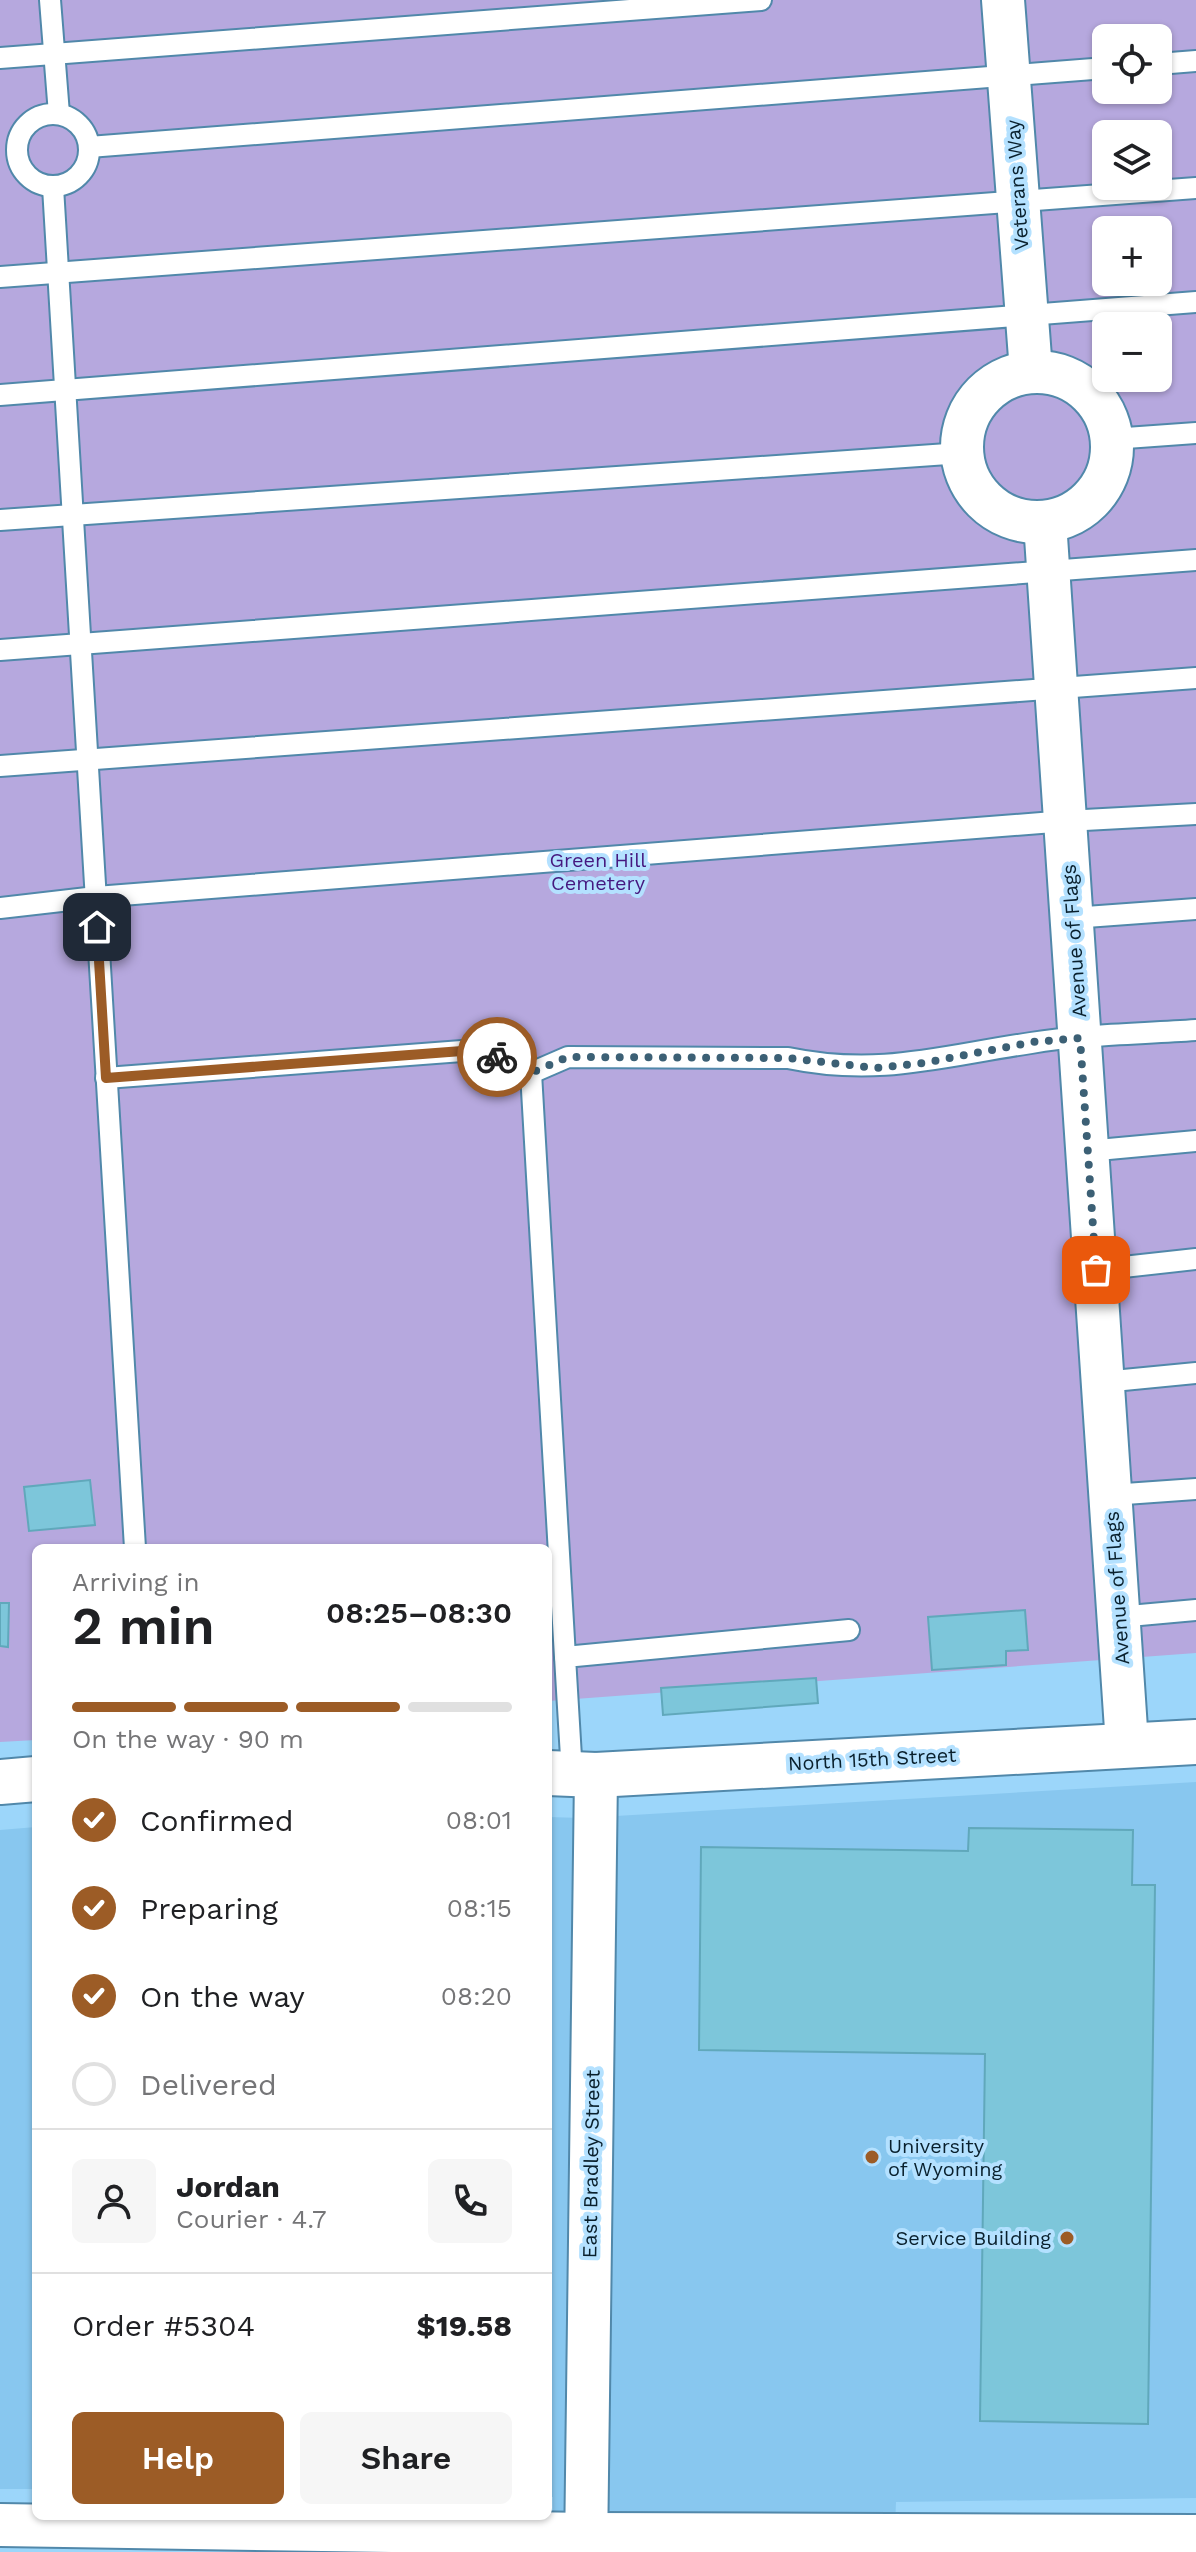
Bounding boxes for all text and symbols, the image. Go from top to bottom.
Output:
map controls [1092,24,1172,392]
button: locate [1092,24,1172,104]
street label: Veterans Way [1000,118,1034,251]
button: layers [1092,120,1172,200]
button: + [1092,216,1172,296]
button: − [1092,312,1172,392]
park label: Green Hill Cemetery [550,848,646,895]
street label: Avenue of Flags [1057,863,1091,1019]
pin [63,893,131,961]
icon: home [75,905,119,949]
courier [457,1017,537,1097]
icon: bike [475,1035,519,1079]
pin [1062,1236,1130,1304]
icon: bag [1074,1248,1118,1292]
street label: Avenue of Flags [1100,1510,1134,1666]
text: Arriving in [72,1567,200,1597]
text: 08:25–08:30 [326,1595,512,1630]
text: 2 min [72,1596,215,1657]
text: On the way · 90 m [72,1724,304,1754]
street label: North 15th Street [787,1743,957,1775]
icon: check [72,1798,116,1842]
text: Confirmed [140,1803,294,1838]
text: 08:01 [446,1805,512,1835]
icon: check [72,1886,116,1930]
text: Preparing [140,1891,278,1926]
text: 08:15 [447,1893,512,1923]
icon: check [72,1974,116,2018]
text: On the way [140,1979,305,2014]
text: 08:20 [441,1981,512,2011]
text: Delivered [140,2067,277,2102]
street label: East Bradley Street [577,2069,605,2259]
place label: University of Wyoming [888,2134,1003,2181]
marker: University of Wyoming [863,2148,881,2166]
button: person [72,2159,156,2243]
button: phone [428,2159,512,2243]
text: Jordan [176,2169,280,2204]
text: Courier · 4.7 [176,2204,326,2234]
place label: Service Building [895,2226,1051,2250]
marker: Service Building [1058,2229,1076,2247]
text: Order #5304 [72,2308,255,2343]
text: $19.58 [417,2308,512,2343]
button: Help [72,2412,284,2504]
button: Share [300,2412,512,2504]

